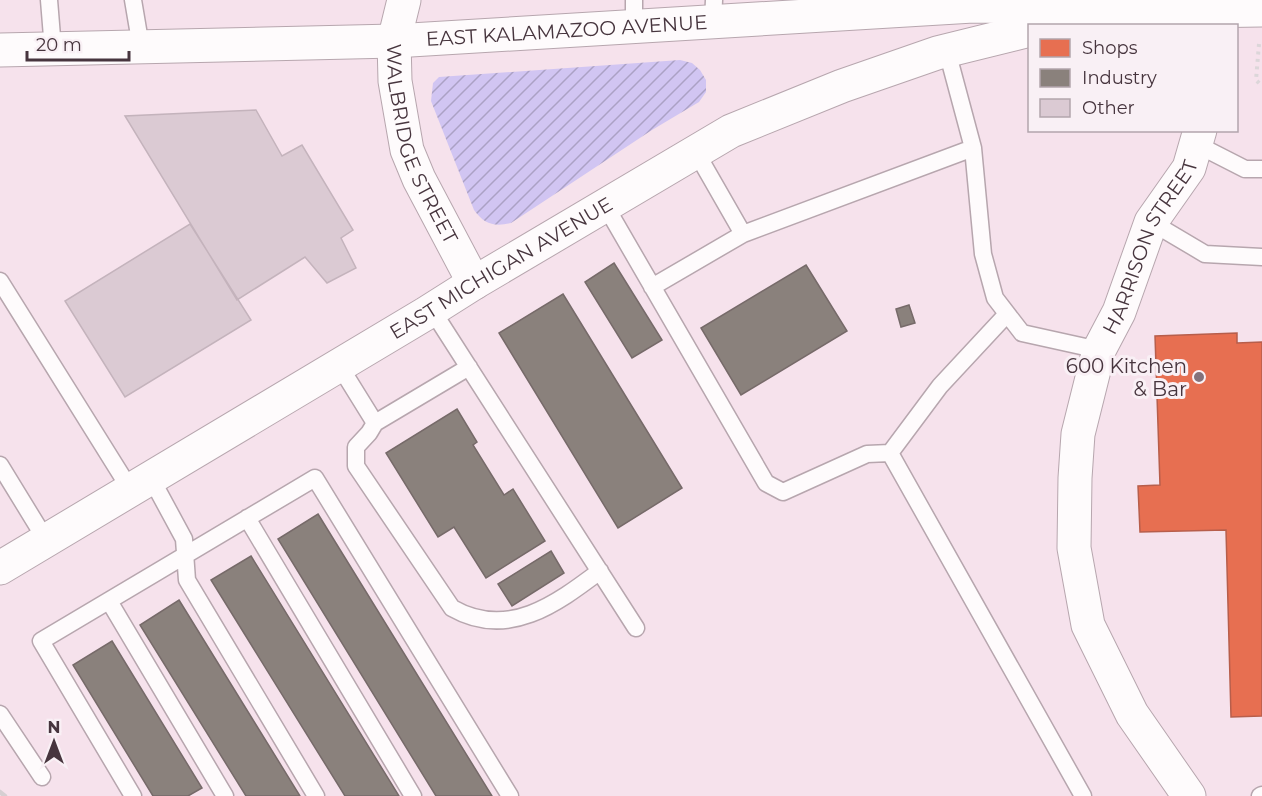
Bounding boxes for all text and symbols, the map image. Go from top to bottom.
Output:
street label: EAST KALAMAZOO AVENUE [425,10,708,51]
scale bar [27,24,129,62]
legend [1028,24,1238,132]
text: 20 m [36,34,82,56]
text: Shops [1082,37,1138,59]
street label: WALBRIDGE STREET [382,43,463,248]
text: Industry [1082,67,1157,89]
text: Other [1082,97,1135,119]
street label: HARRISON STREET [1098,157,1203,338]
street label: EAST MICHIGAN AVENUE [385,192,617,344]
place label: 600 Kitchen & Bar [1066,354,1187,401]
marker: 600 Kitchen & Bar [1192,370,1206,384]
north arrow [24,712,84,772]
text: N [48,718,60,737]

